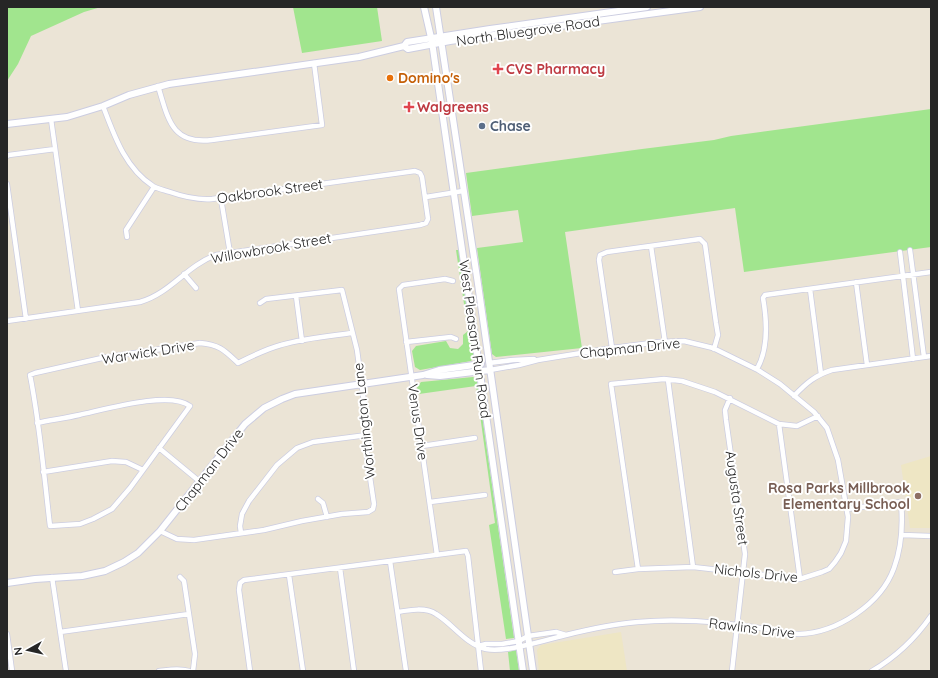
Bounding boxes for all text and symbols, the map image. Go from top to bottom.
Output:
street label: North Bluegrove Road [455,12,601,50]
place label: CVS Pharmacy [506,60,605,78]
marker: CVS Pharmacy [493,64,503,74]
place label: Domino's [398,69,460,87]
marker: Domino's [385,73,395,83]
place label: Walgreens [417,98,489,116]
marker: Walgreens [404,102,414,112]
place label: Chase [490,117,531,135]
marker: Chase [477,121,487,131]
street label: Oakbrook Street [216,175,324,207]
street label: Willowbrook Street [209,229,333,267]
street label: West Pleasant Run Road [455,259,495,419]
street label: Chapman Drive [579,334,681,362]
street label: Warwick Drive [100,336,196,368]
street label: Worthington Lane [349,362,379,480]
street label: Venus Drive [404,383,432,461]
street label: Chapman Drive [171,425,247,515]
street label: Augusta Street [721,450,753,547]
place label: Rosa Parks Millbrook Elementary School [768,479,910,513]
marker: Rosa Parks Millbrook Elementary School [913,491,923,501]
street label: Nichols Drive [713,560,799,586]
street label: Rawlins Drive [708,614,796,642]
north arrow [8,630,48,670]
text: N [11,646,26,656]

